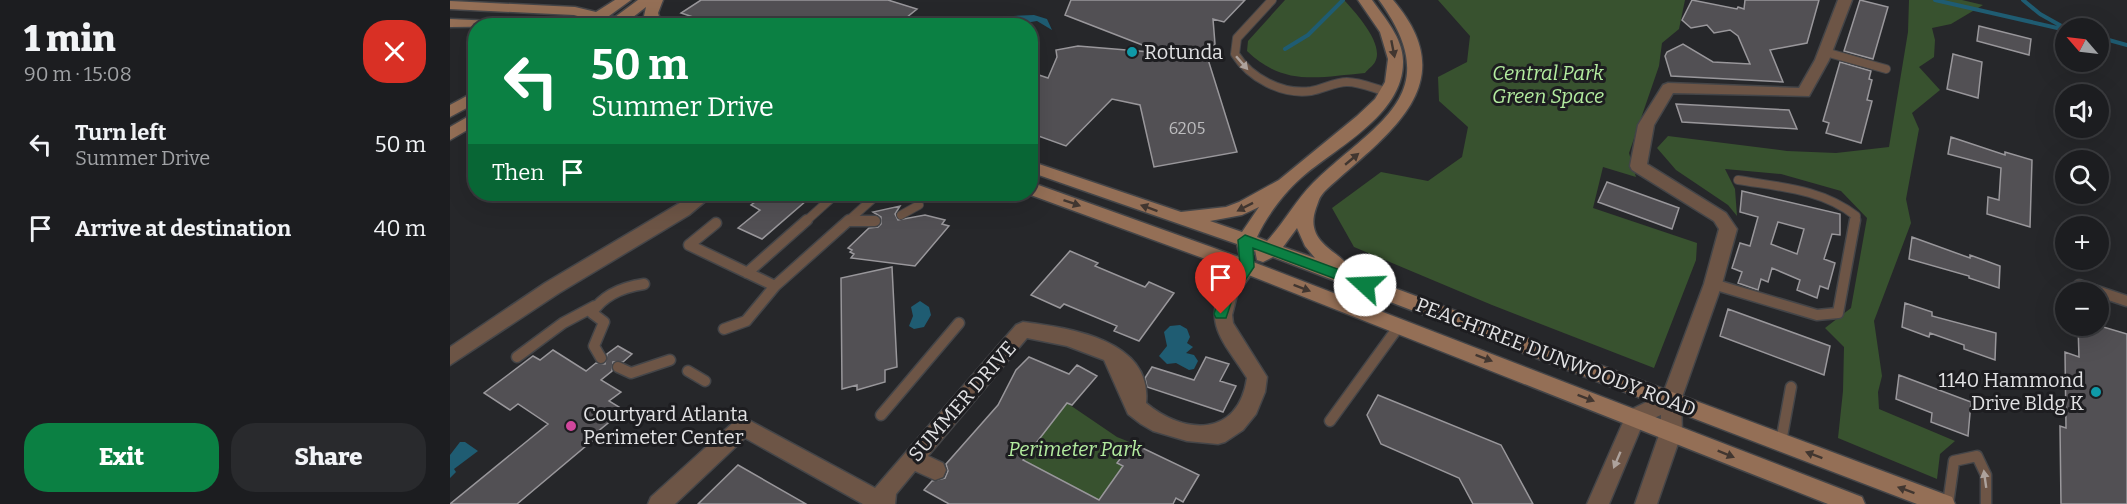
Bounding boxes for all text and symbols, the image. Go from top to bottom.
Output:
text: 1 min [24,17,116,61]
north arrow [2055,18,2109,72]
map controls [2055,18,2109,336]
button: close [363,20,426,83]
text: 50 m [591,40,688,90]
place label: Rotunda [1144,40,1223,64]
one-way arrow [1389,40,1398,59]
icon: left [492,42,570,120]
marker: Rotunda [1125,45,1139,59]
one-way arrow [1235,55,1249,70]
park label: Central Park Green Space [1492,61,1604,108]
text: 90 m · 15:08 [24,62,132,86]
button: sound [2055,84,2109,138]
text: Summer Drive [591,91,774,123]
text: Turn left [75,119,167,146]
house number: 6205 [1169,119,1205,138]
icon: left [24,128,57,161]
text: 50 m [375,131,426,158]
text: Summer Drive [75,146,210,170]
button: search [2055,150,2109,204]
one-way arrow [1344,153,1360,166]
icon: arrive [556,156,589,189]
text: Then [492,159,544,186]
one-way arrow [1063,198,1081,208]
one-way arrow [1236,201,1254,211]
one-way arrow [1140,203,1158,213]
icon: arrive [24,212,57,245]
text: Arrive at destination [75,215,291,242]
text: 40 m [374,215,426,242]
button: + [2055,216,2109,270]
pin [1195,252,1246,314]
position arrow [1333,253,1397,317]
icon: arrive [1204,261,1237,294]
button: − [2055,282,2109,336]
one-way arrow [1293,284,1311,294]
street label: PEACHTREE DUNWOODY ROAD [1412,292,1700,422]
street label: SUMMER DRIVE [903,336,1021,466]
one-way arrow [1475,354,1493,364]
place label: 1140 Hammond Drive Bldg K [1939,368,2084,415]
marker: 1140 Hammond Drive Bldg K [2089,385,2103,399]
one-way arrow [1577,394,1595,403]
place label: Courtyard Atlanta Perimeter Center [583,402,748,449]
marker: Courtyard Atlanta Perimeter Center [564,419,578,433]
button: Exit [24,423,219,492]
button: Share [231,423,426,492]
park label: Perimeter Park [1008,437,1142,461]
one-way arrow [1717,449,1735,459]
one-way arrow [1804,449,1822,459]
one-way arrow [1612,452,1622,470]
one-way arrow [1980,469,1989,488]
one-way arrow [1897,485,1915,494]

